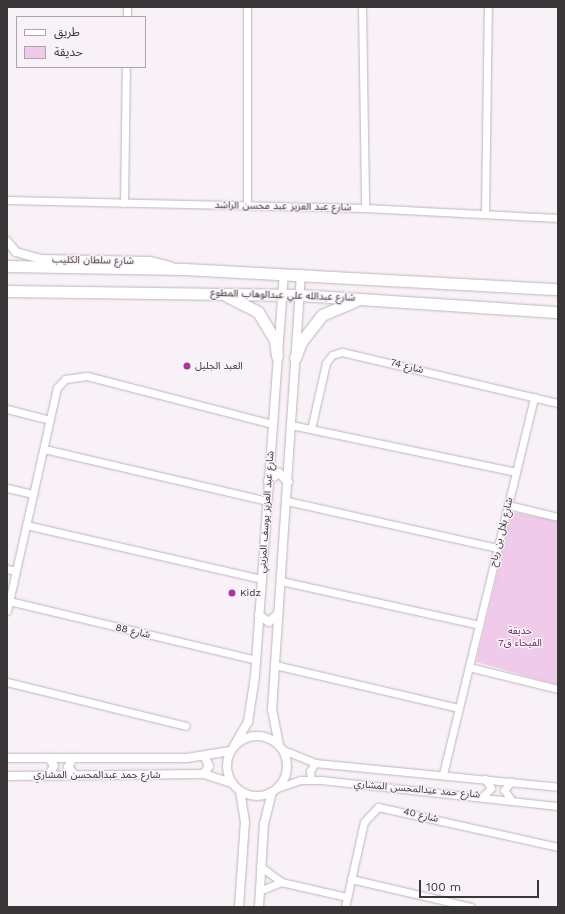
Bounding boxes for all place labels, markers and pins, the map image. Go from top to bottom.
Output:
place label: العبد الجليل [195,360,243,372]
marker: العبد الجليل [182,361,192,371]
place label: Kidz [240,587,261,599]
marker: Kidz [227,588,237,598]

